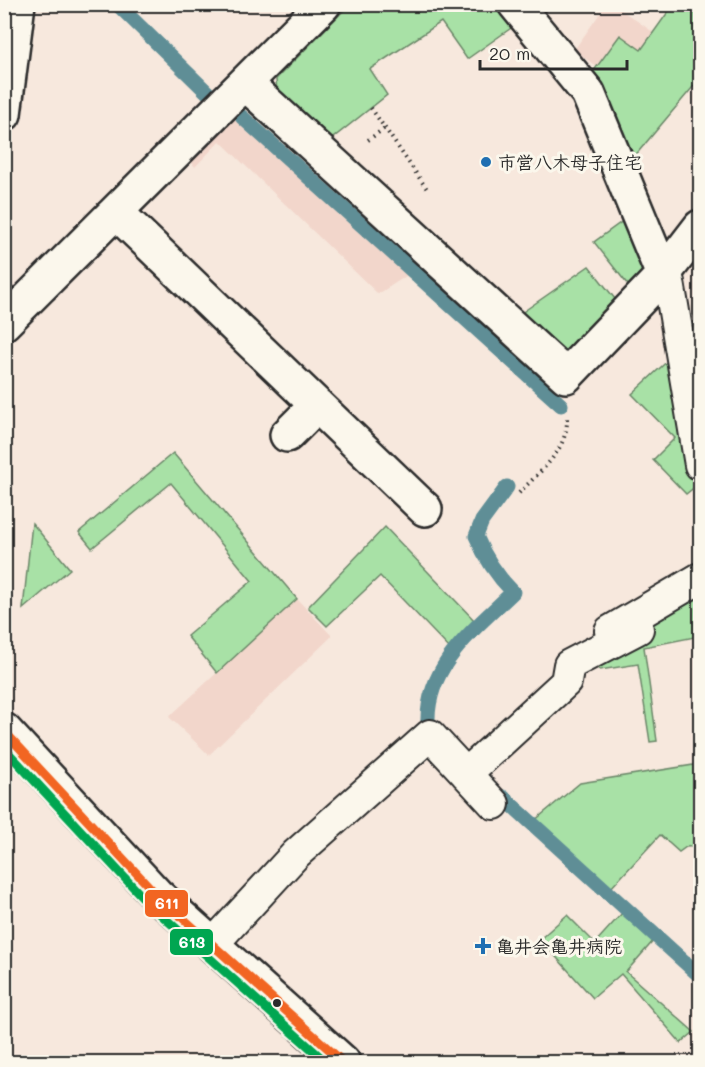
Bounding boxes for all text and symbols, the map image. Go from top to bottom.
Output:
scale bar [480,33,627,71]
text: 20 m [489,41,530,65]
place label: 市営八木母子住宅 [498,150,642,174]
marker: 市営八木母子住宅 [479,155,493,169]
line badge: 611 [144,889,189,918]
text: 611 [155,892,179,913]
line badge: 613 [169,928,214,956]
text: 613 [179,931,206,952]
place label: 亀井会亀井病院 [496,934,622,958]
marker: 亀井会亀井病院 [474,937,492,955]
unlabelled marker [271,997,283,1009]

